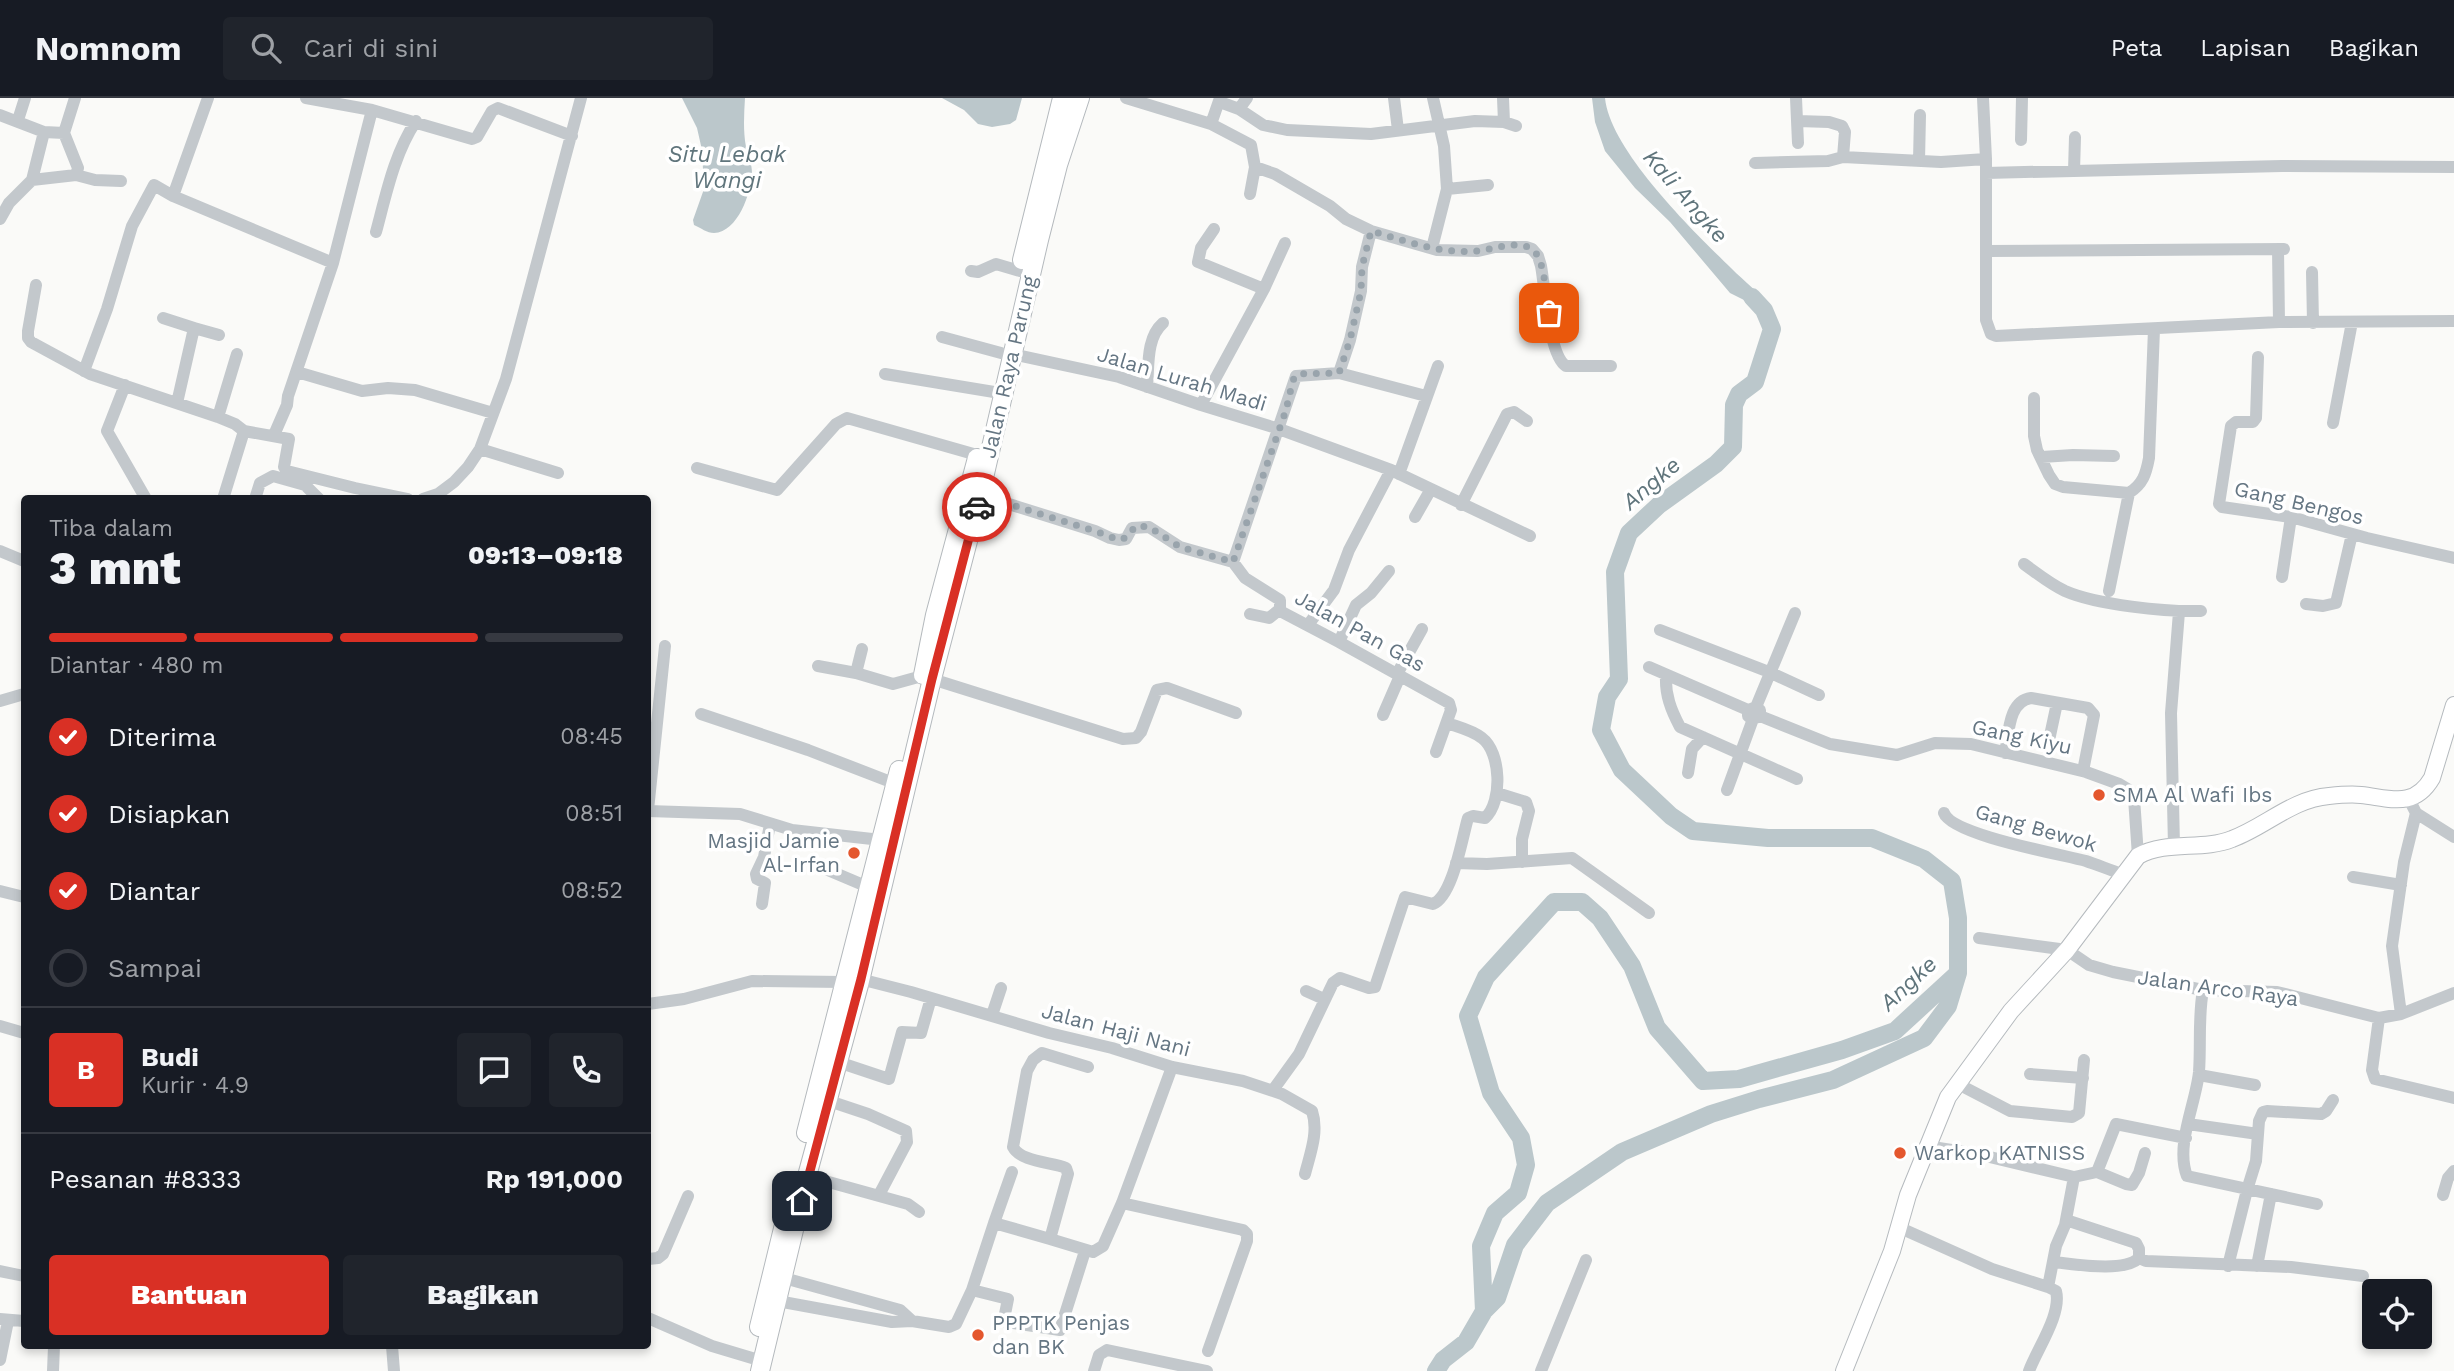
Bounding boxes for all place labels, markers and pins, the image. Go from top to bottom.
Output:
pin [1519,283,1579,343]
place label: SMA Al Wafi Ibs [2113,782,2272,807]
marker: SMA Al Wafi Ibs [2091,787,2107,803]
place label: Masjid Jamie Al-Irfan [707,828,840,877]
marker: Masjid Jamie Al-Irfan [846,845,862,861]
place label: Warkop KATNISS [1914,1140,2085,1165]
marker: Warkop KATNISS [1892,1145,1908,1161]
pin [772,1171,832,1231]
place label: PPPTK Penjas dan BK [992,1310,1130,1359]
marker: PPPTK Penjas dan BK [970,1327,986,1343]

